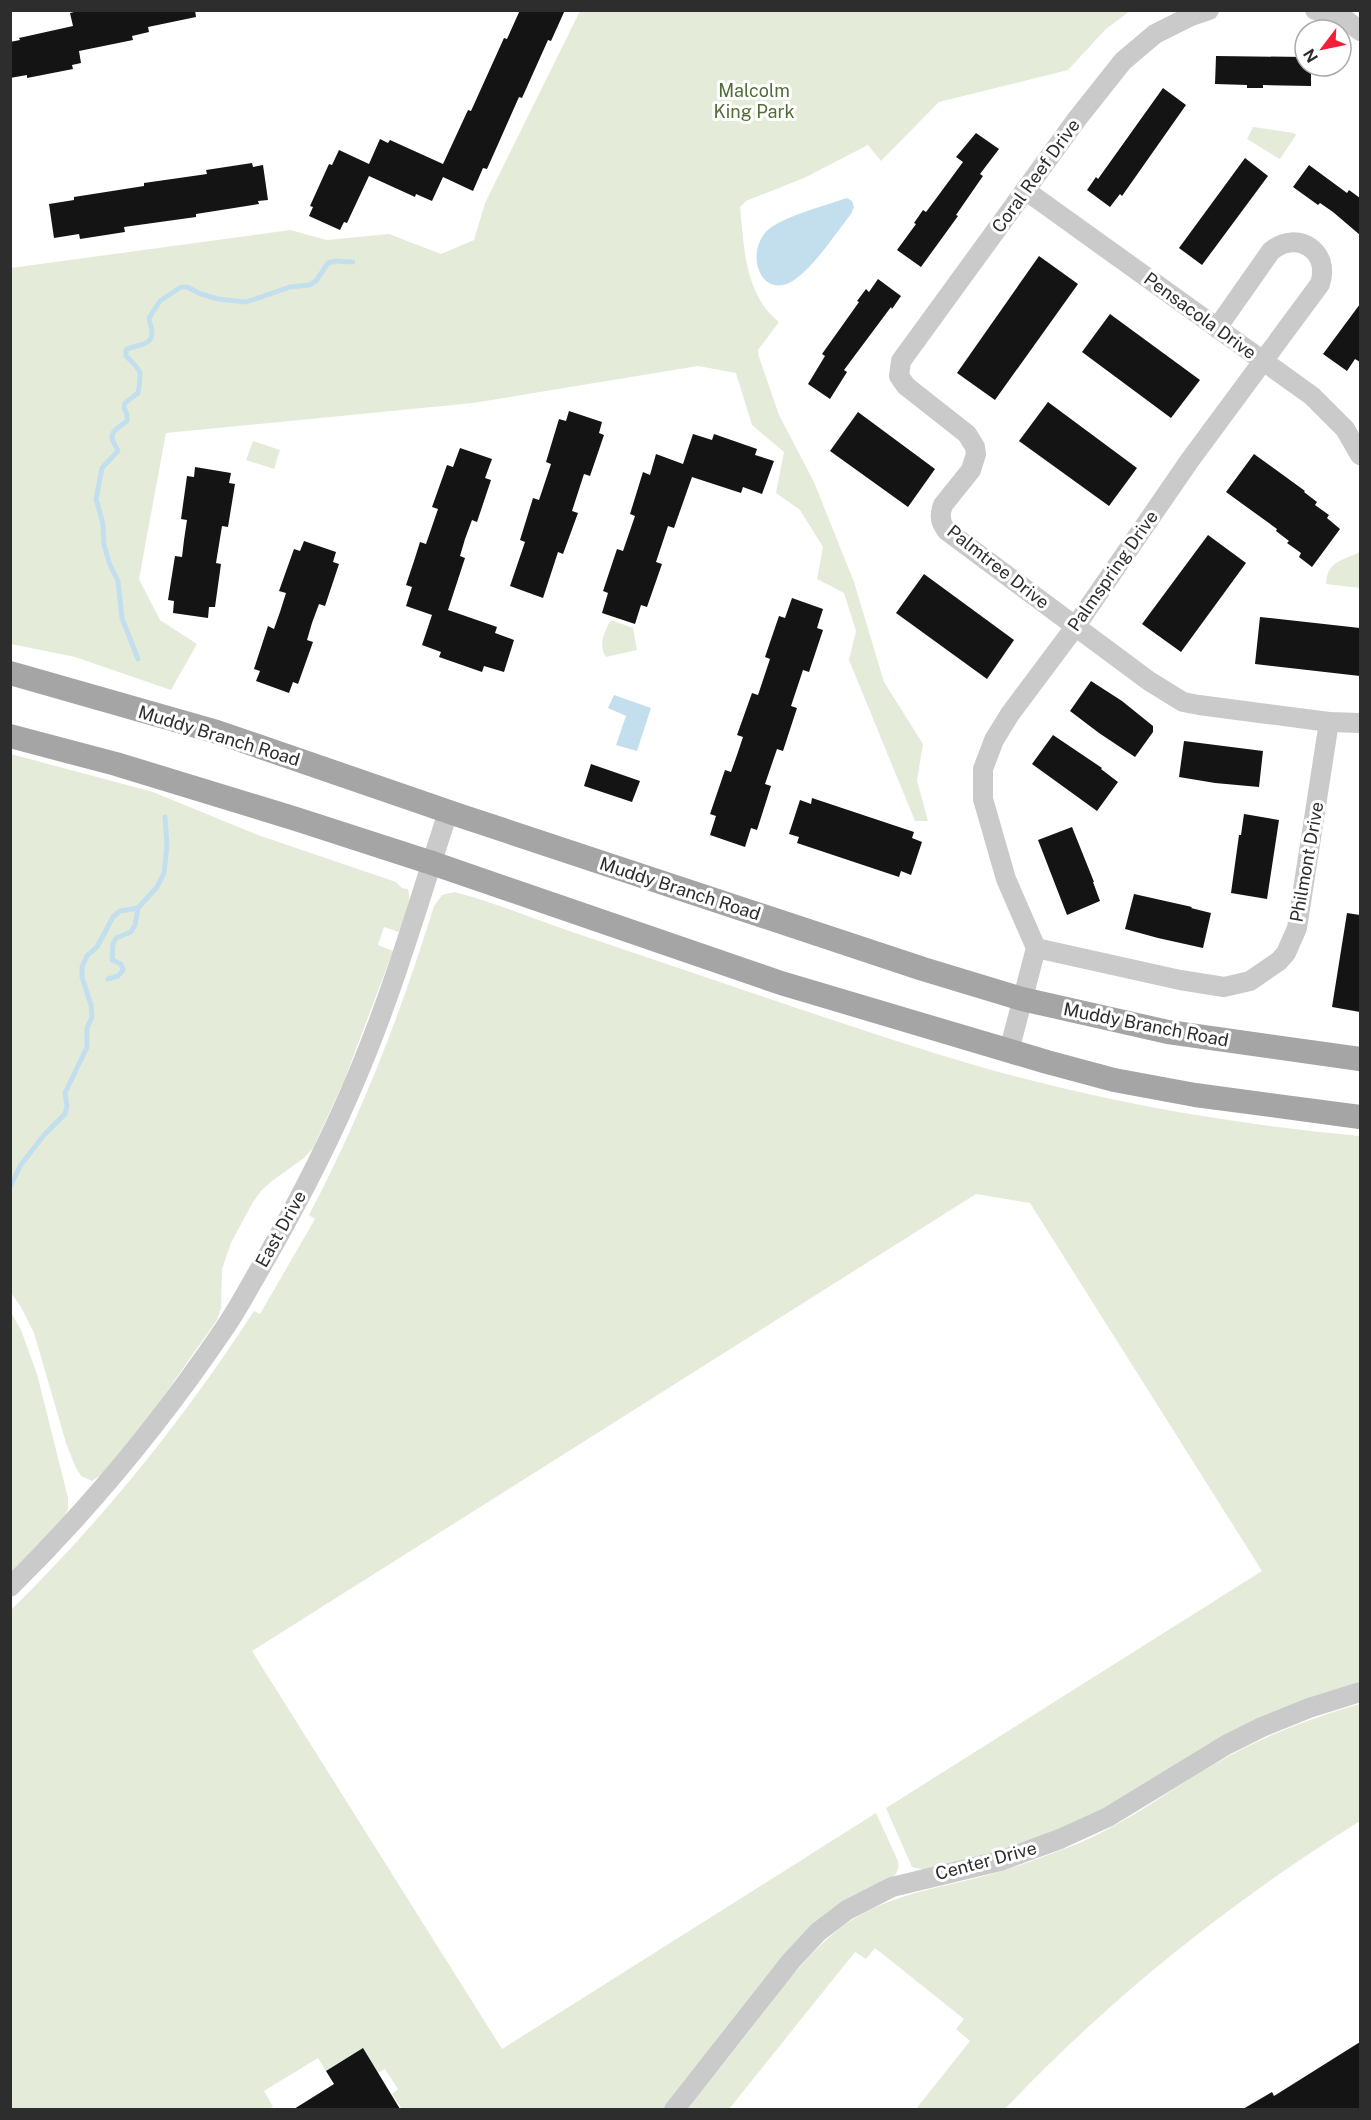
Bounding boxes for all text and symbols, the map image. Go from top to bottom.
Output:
north arrow [1293,18,1353,78]
text: N [1299,45,1322,66]
park label: Malcolm King Park [713,80,795,122]
street label: Coral Reef Drive [987,115,1084,237]
street label: Pensacola Drive [1140,268,1260,363]
street label: Palmspring Drive [1063,506,1162,635]
street label: Palmtree Drive [943,520,1053,613]
street label: Muddy Branch Road [136,701,303,770]
street label: Philmont Drive [1286,800,1327,924]
street label: Muddy Branch Road [597,853,763,924]
street label: Muddy Branch Road [1062,998,1231,1051]
street label: East Drive [251,1187,310,1271]
street label: Center Drive [933,1837,1039,1884]

